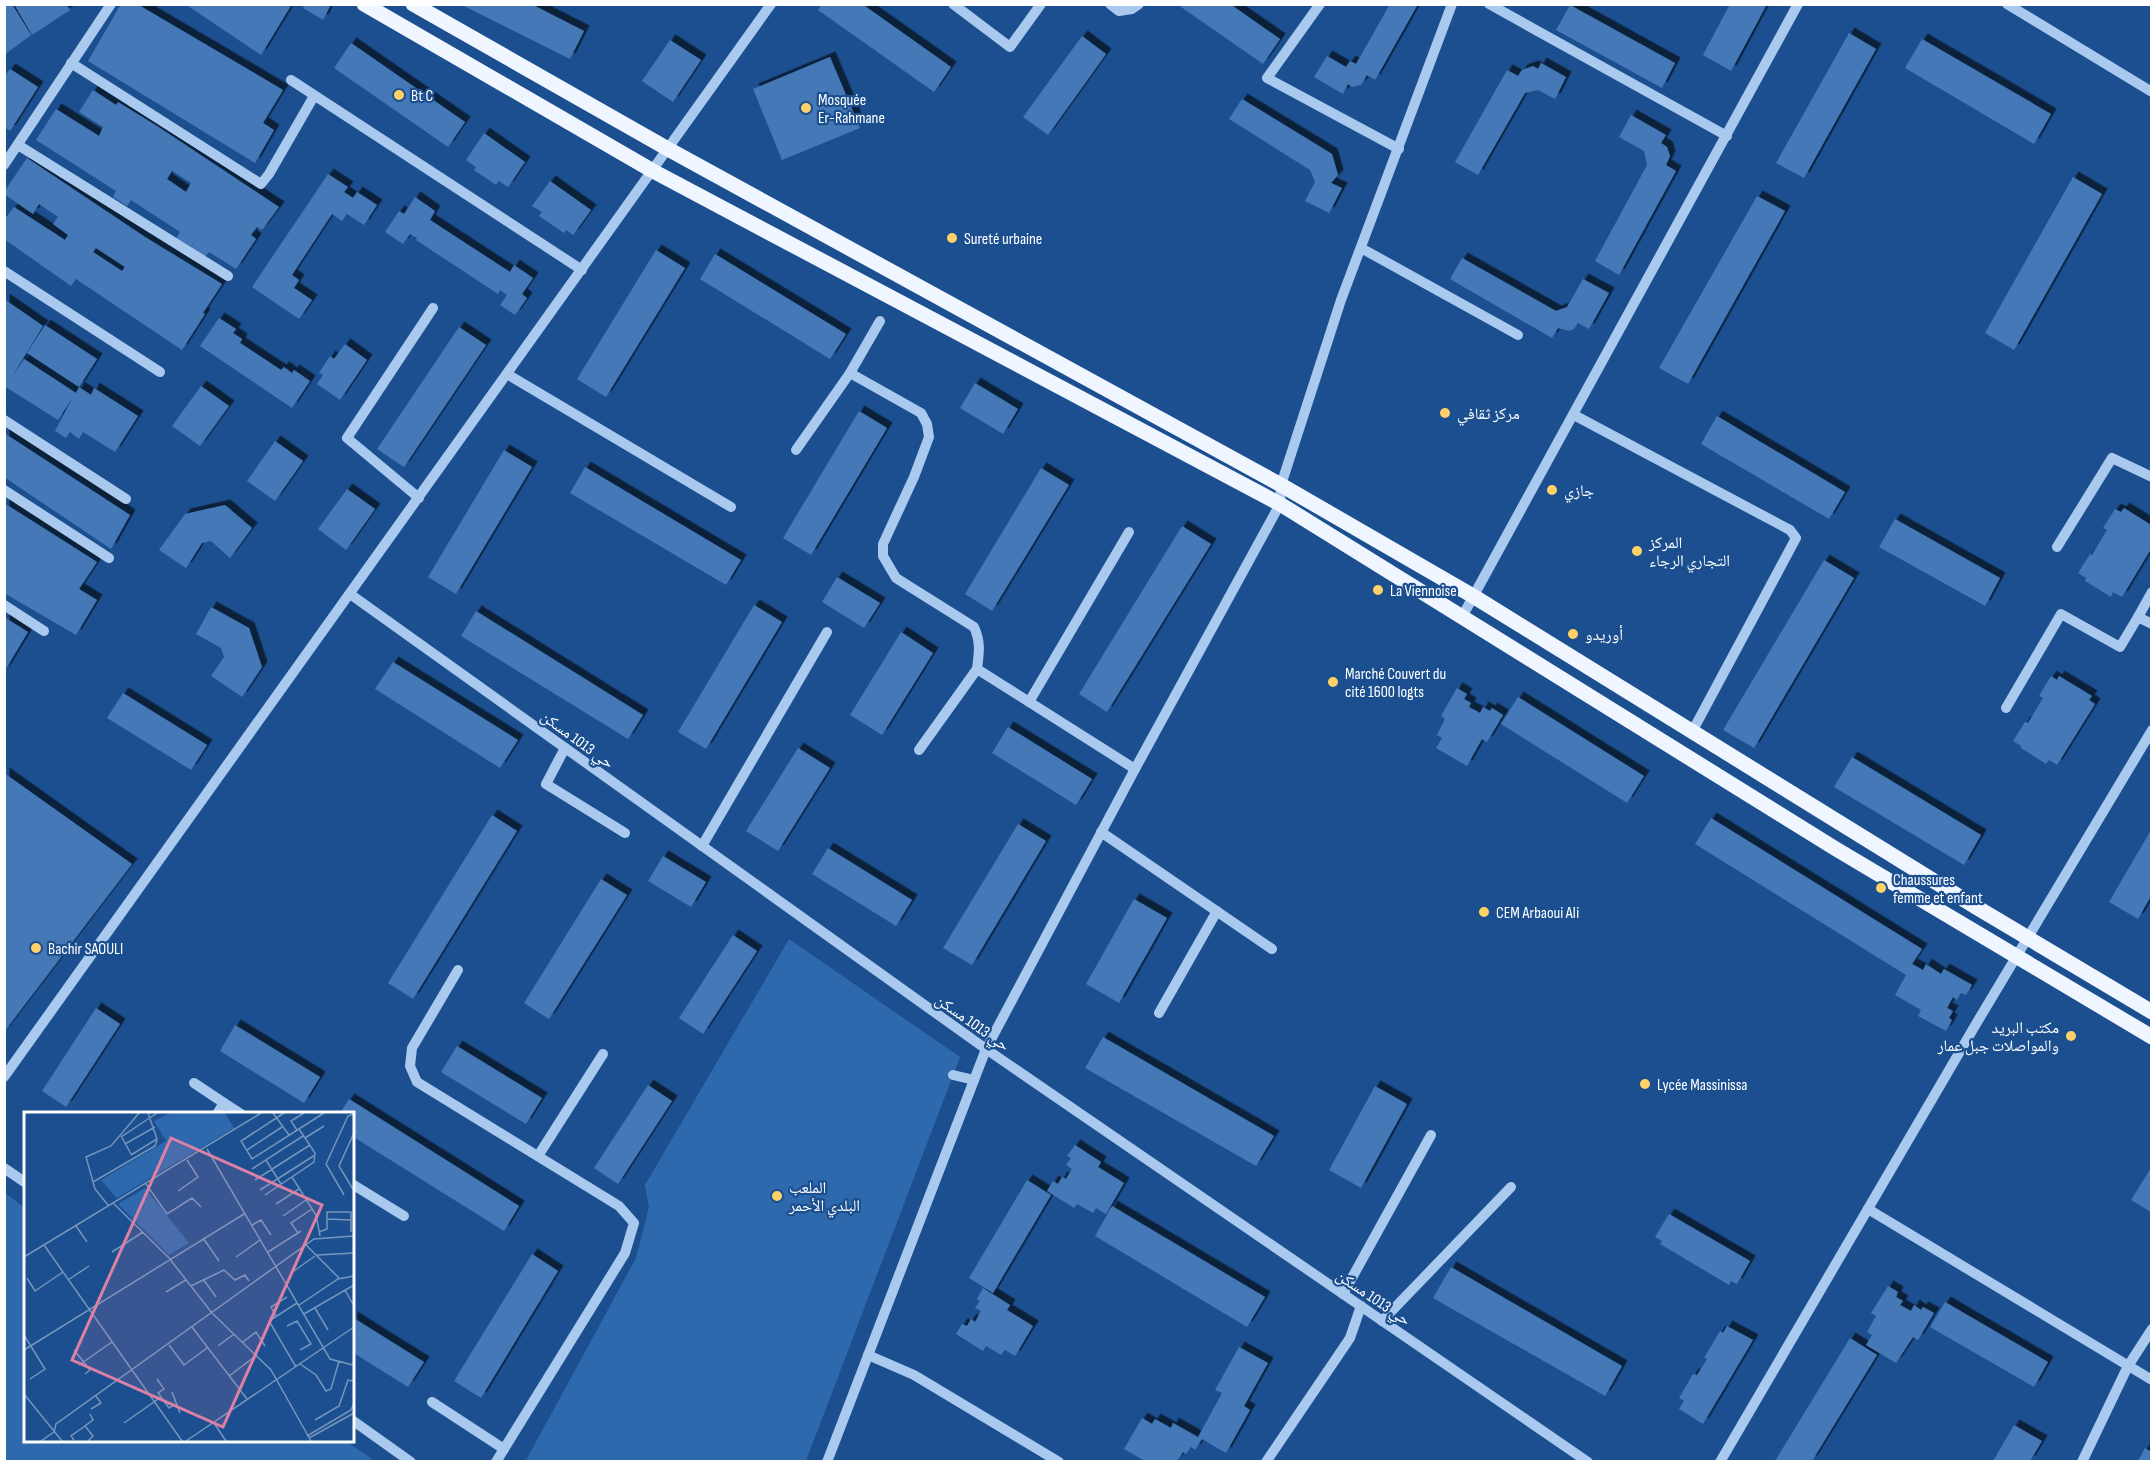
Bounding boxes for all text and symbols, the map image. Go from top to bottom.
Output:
place label: Bt C [411,87,434,106]
marker: Bt C [392,88,406,102]
place label: Mosquée Er-Rahmane [818,91,885,128]
marker: Mosquée Er-Rahmane [799,101,813,115]
place label: Sureté urbaine [964,230,1042,249]
marker: Sureté urbaine [945,231,959,245]
place label: مركز ثقافي [1457,405,1520,426]
marker: مركز ثقافي [1438,406,1452,420]
place label: جازي [1564,482,1594,503]
marker: جازي [1545,483,1559,497]
place label: المركز التجاري الرجاء [1648,534,1730,573]
marker: المركز التجاري الرجاء [1630,544,1644,558]
place label: La Viennoise [1390,582,1457,601]
marker: La Viennoise [1371,583,1385,597]
place label: أوريدو [1585,625,1623,645]
marker: أوريدو [1566,627,1580,641]
place label: Marché Couvert du cité 1600 logts [1345,665,1446,702]
marker: Marché Couvert du cité 1600 logts [1326,675,1340,689]
street label: حي 1013 مسكن [536,707,617,775]
place label: Chaussures femme et enfant [1893,871,1983,908]
marker: Chaussures femme et enfant [1874,881,1888,895]
place label: CEM Arbaoui Ali [1496,904,1579,923]
marker: CEM Arbaoui Ali [1477,905,1491,919]
place label: Bachir SAOULI [48,940,123,959]
marker: Bachir SAOULI [29,941,43,955]
street label: حي 1013 مسكن [930,991,1013,1057]
place label: مكتب البريد والمواصلات جبل عمار [1936,1019,2059,1056]
marker: مكتب البريد والمواصلات جبل عمار [2064,1029,2078,1043]
place label: Lycée Massinissa [1657,1076,1748,1095]
marker: Lycée Massinissa [1638,1077,1652,1091]
inset map [24,1112,354,1442]
place label: الملعب البلدي الأحمر [788,1179,860,1218]
marker: الملعب البلدي الأحمر [770,1189,784,1203]
street label: حي 1013 مسكن [1331,1266,1414,1332]

